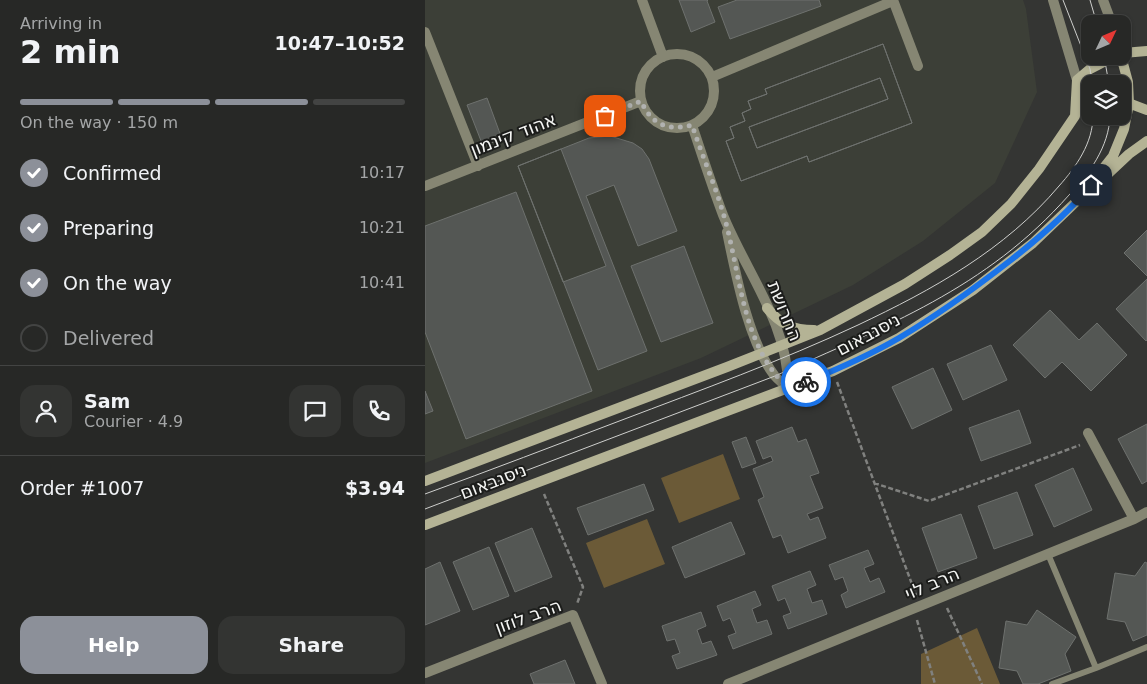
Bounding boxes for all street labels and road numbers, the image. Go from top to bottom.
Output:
street label: אהוד קינמון [467,108,559,160]
street label: החרושת [763,278,807,344]
street label: ניסנבאום [832,308,904,360]
street label: ניסנבאום [457,459,529,503]
street label: הרב לוי [902,562,962,604]
street label: הרב לוזון [492,594,564,638]

